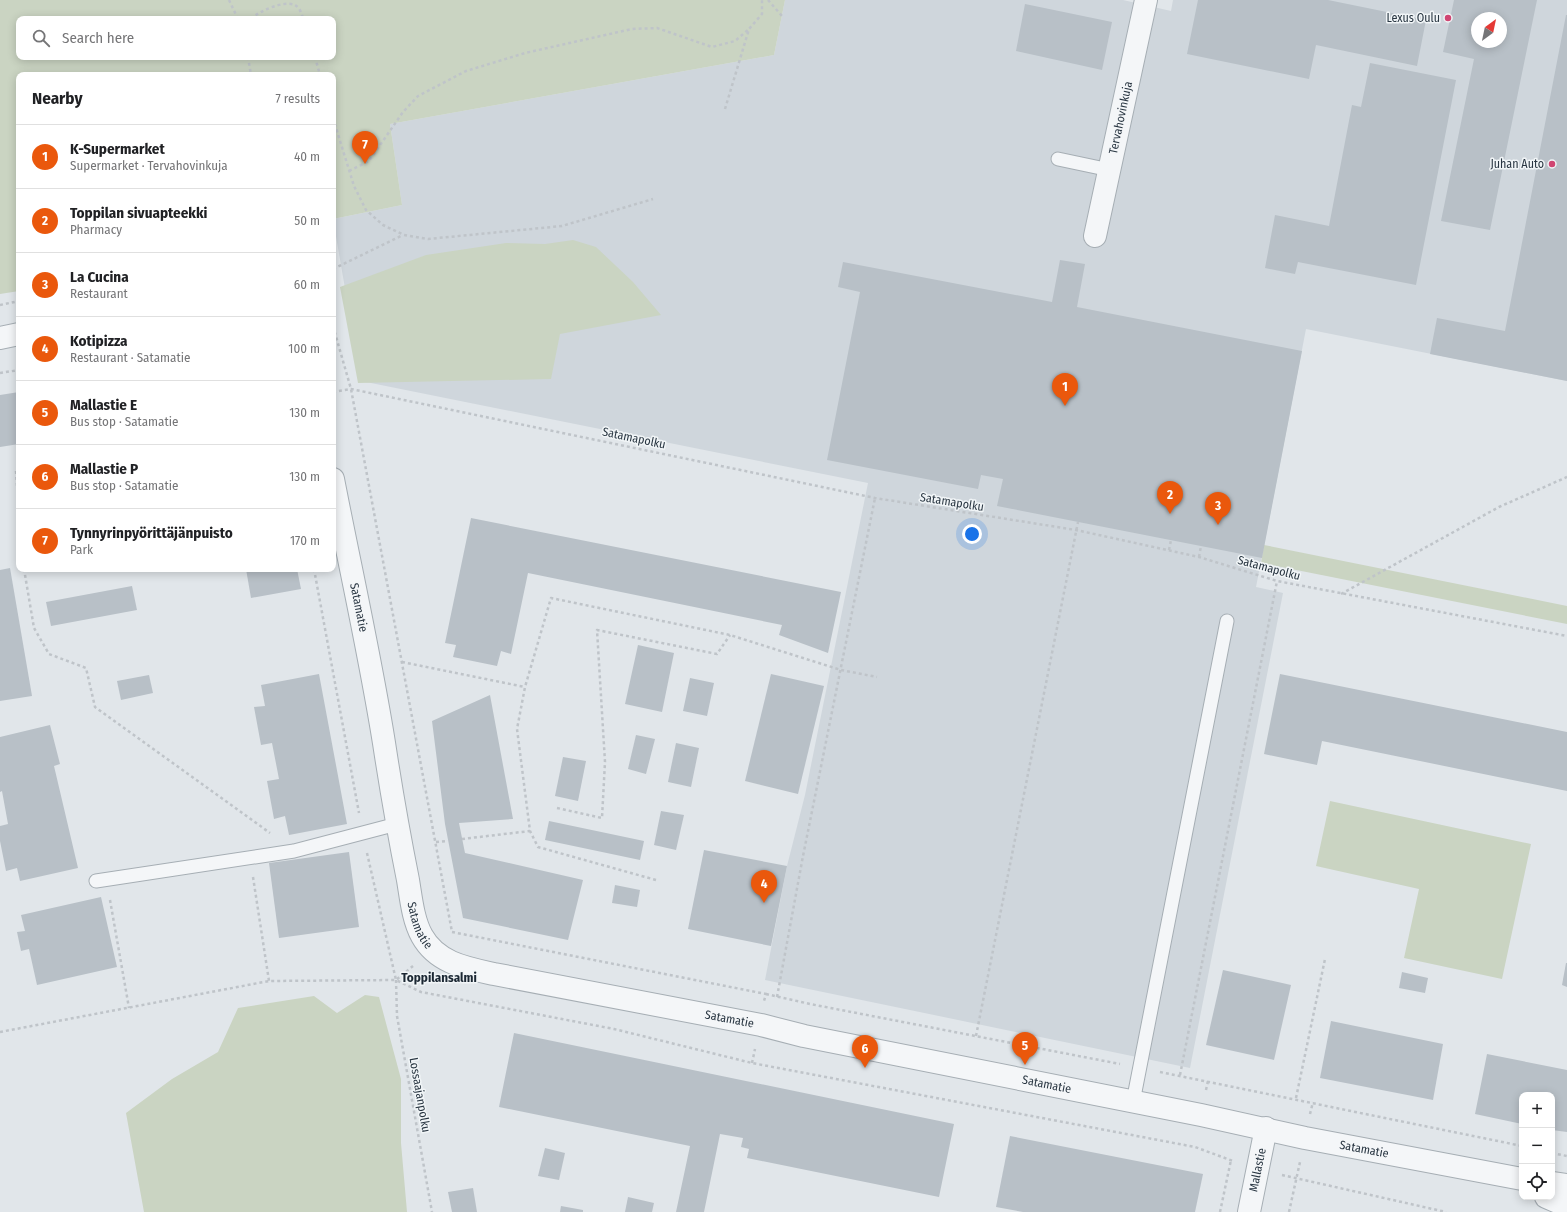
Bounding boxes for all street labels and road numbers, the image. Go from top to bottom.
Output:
street label: Tervahovinkuja [1106,80,1135,155]
street label: Satamapolku [601,424,667,452]
street label: Satamapolku [919,490,985,514]
street label: Satamapolku [1236,553,1302,583]
street label: Satamatie [347,582,371,633]
street label: Satamatie [405,901,435,952]
street label: Satamatie [704,1007,755,1031]
street label: Lossaajanpolku [407,1056,433,1134]
street label: Satamatie [1021,1073,1072,1096]
street label: Satamatie [1338,1138,1390,1161]
street label: Mallastie [1246,1147,1269,1193]

